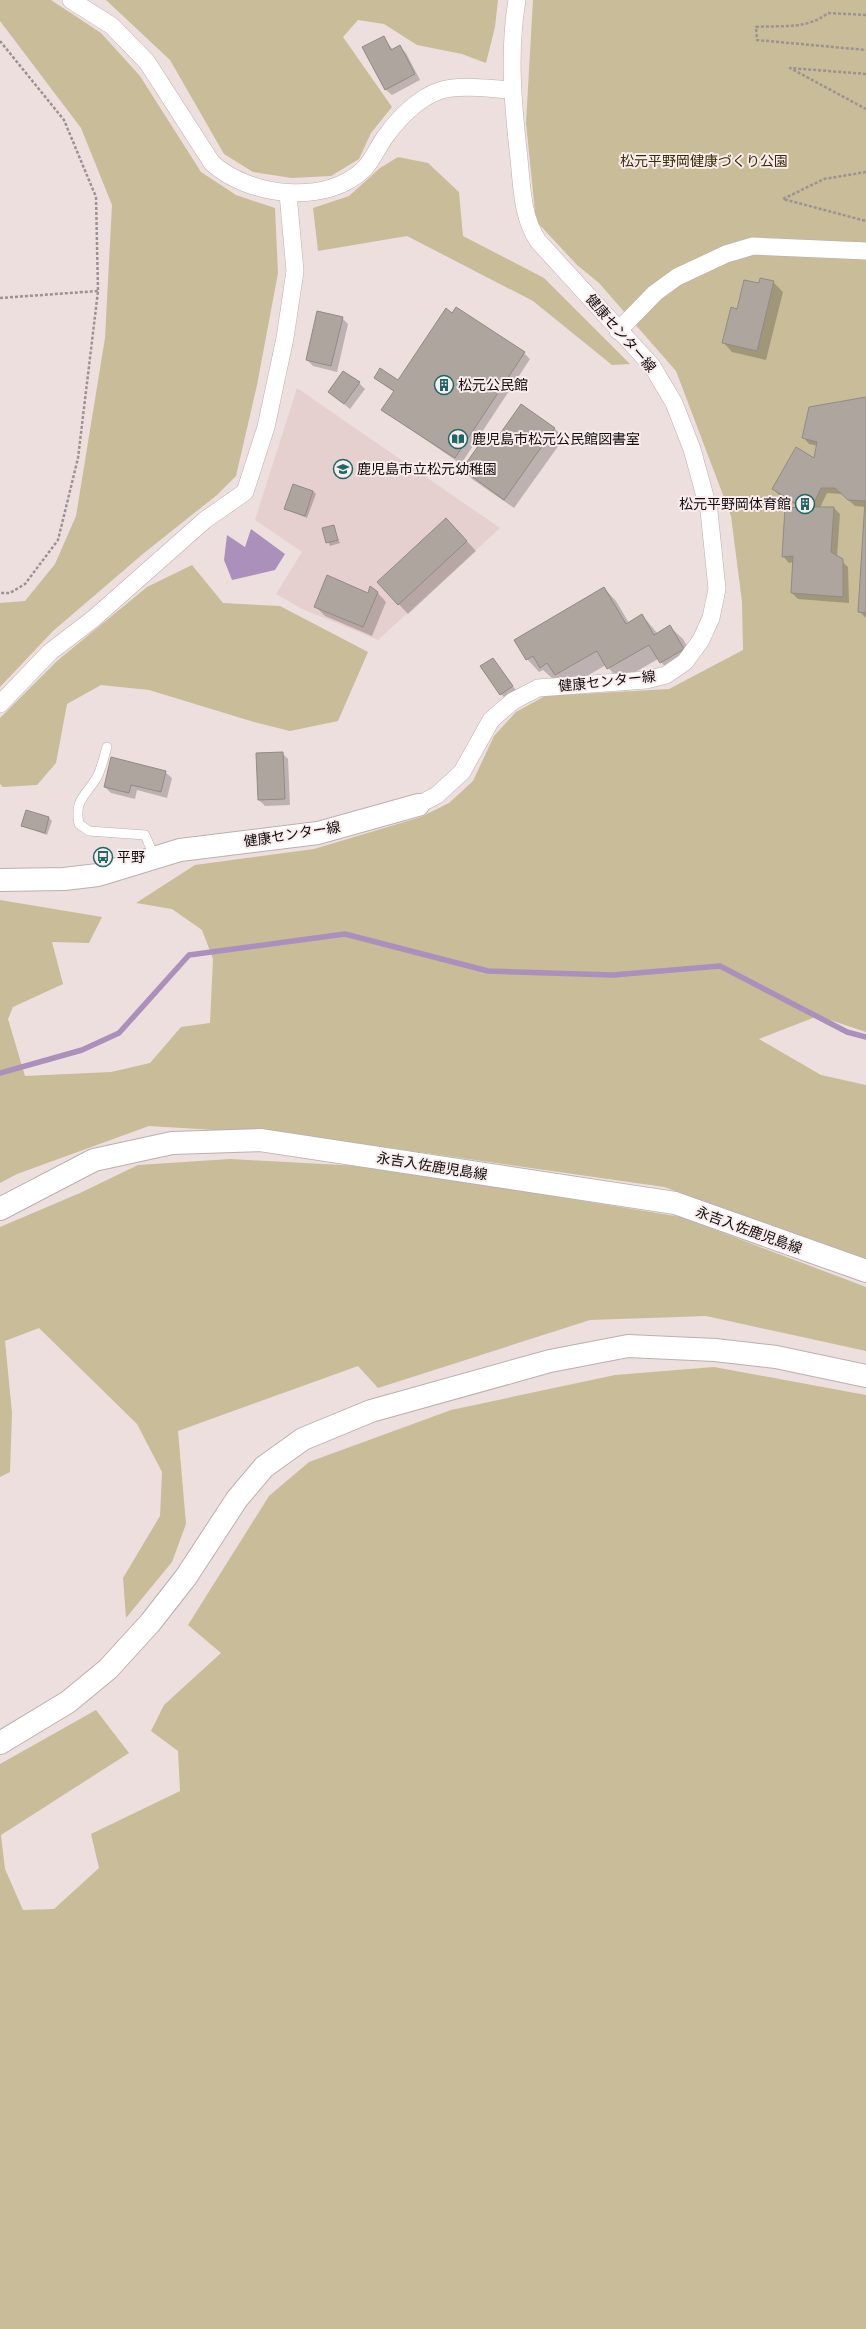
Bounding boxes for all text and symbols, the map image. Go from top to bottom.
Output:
park label: 松元平野岡健康づくり公園 [620,153,788,169]
street label: 健康センター線 [583,291,659,375]
building icon: 松元公民館 [433,374,455,396]
place label: 松元公民館 [458,377,528,393]
library icon: 鹿児島市松元公民館図書室 [447,428,469,450]
place label: 鹿児島市松元公民館図書室 [472,431,640,447]
school or university icon: 鹿児島市立松元幼稚園 [332,458,354,480]
place label: 鹿児島市立松元幼稚園 [357,461,497,477]
building icon: 松元平野岡体育館 [794,493,816,515]
place label: 松元平野岡体育館 [679,496,791,512]
street label: 健康センター線 [557,668,657,694]
street label: 健康センター線 [242,818,342,850]
bus stop icon: 平野 [92,846,114,868]
place label: 平野 [117,849,145,865]
street label: 永吉入佐鹿児島線 [375,1149,489,1183]
street label: 永吉入佐鹿児島線 [694,1203,804,1257]

